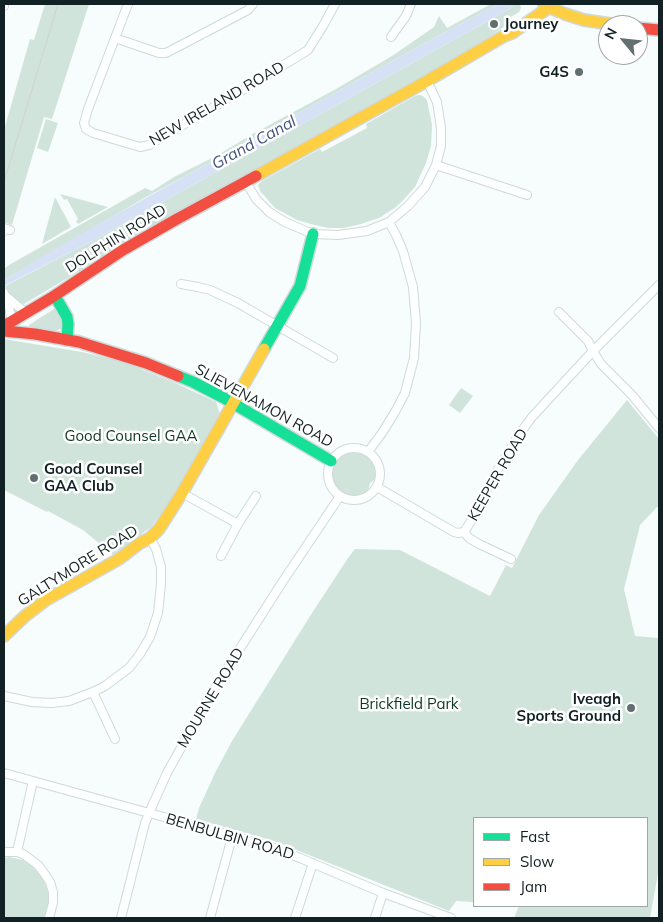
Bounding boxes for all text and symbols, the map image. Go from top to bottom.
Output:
place label: Journey [504,15,558,33]
north arrow [598,15,648,65]
marker: Journey [488,18,500,30]
text: N [600,25,621,42]
street label: NEW IRELAND ROAD [146,58,288,150]
place label: G4S [539,63,569,81]
marker: G4S [573,66,585,78]
water label: Grand Canal [209,112,299,174]
street label: DOLPHIN ROAD [62,201,170,277]
street label: SLIEVENAMON ROAD [192,361,336,451]
street label: KEEPER ROAD [464,425,532,525]
park label: Good Counsel GAA [65,427,197,445]
place label: Good Counsel GAA Club [44,460,143,495]
marker: Good Counsel GAA Club [28,472,40,484]
street label: GALTYMORE ROAD [15,522,141,610]
street label: MOURNE ROAD [174,645,248,751]
place label: Iveagh Sports Ground [516,690,621,725]
park label: Brickfield Park [359,695,459,713]
marker: Iveagh Sports Ground [625,702,637,714]
street label: BENBULBIN ROAD [164,810,296,864]
legend [473,817,648,907]
text: Fast [520,827,550,846]
text: Slow [520,852,554,871]
text: Jam [520,877,547,896]

